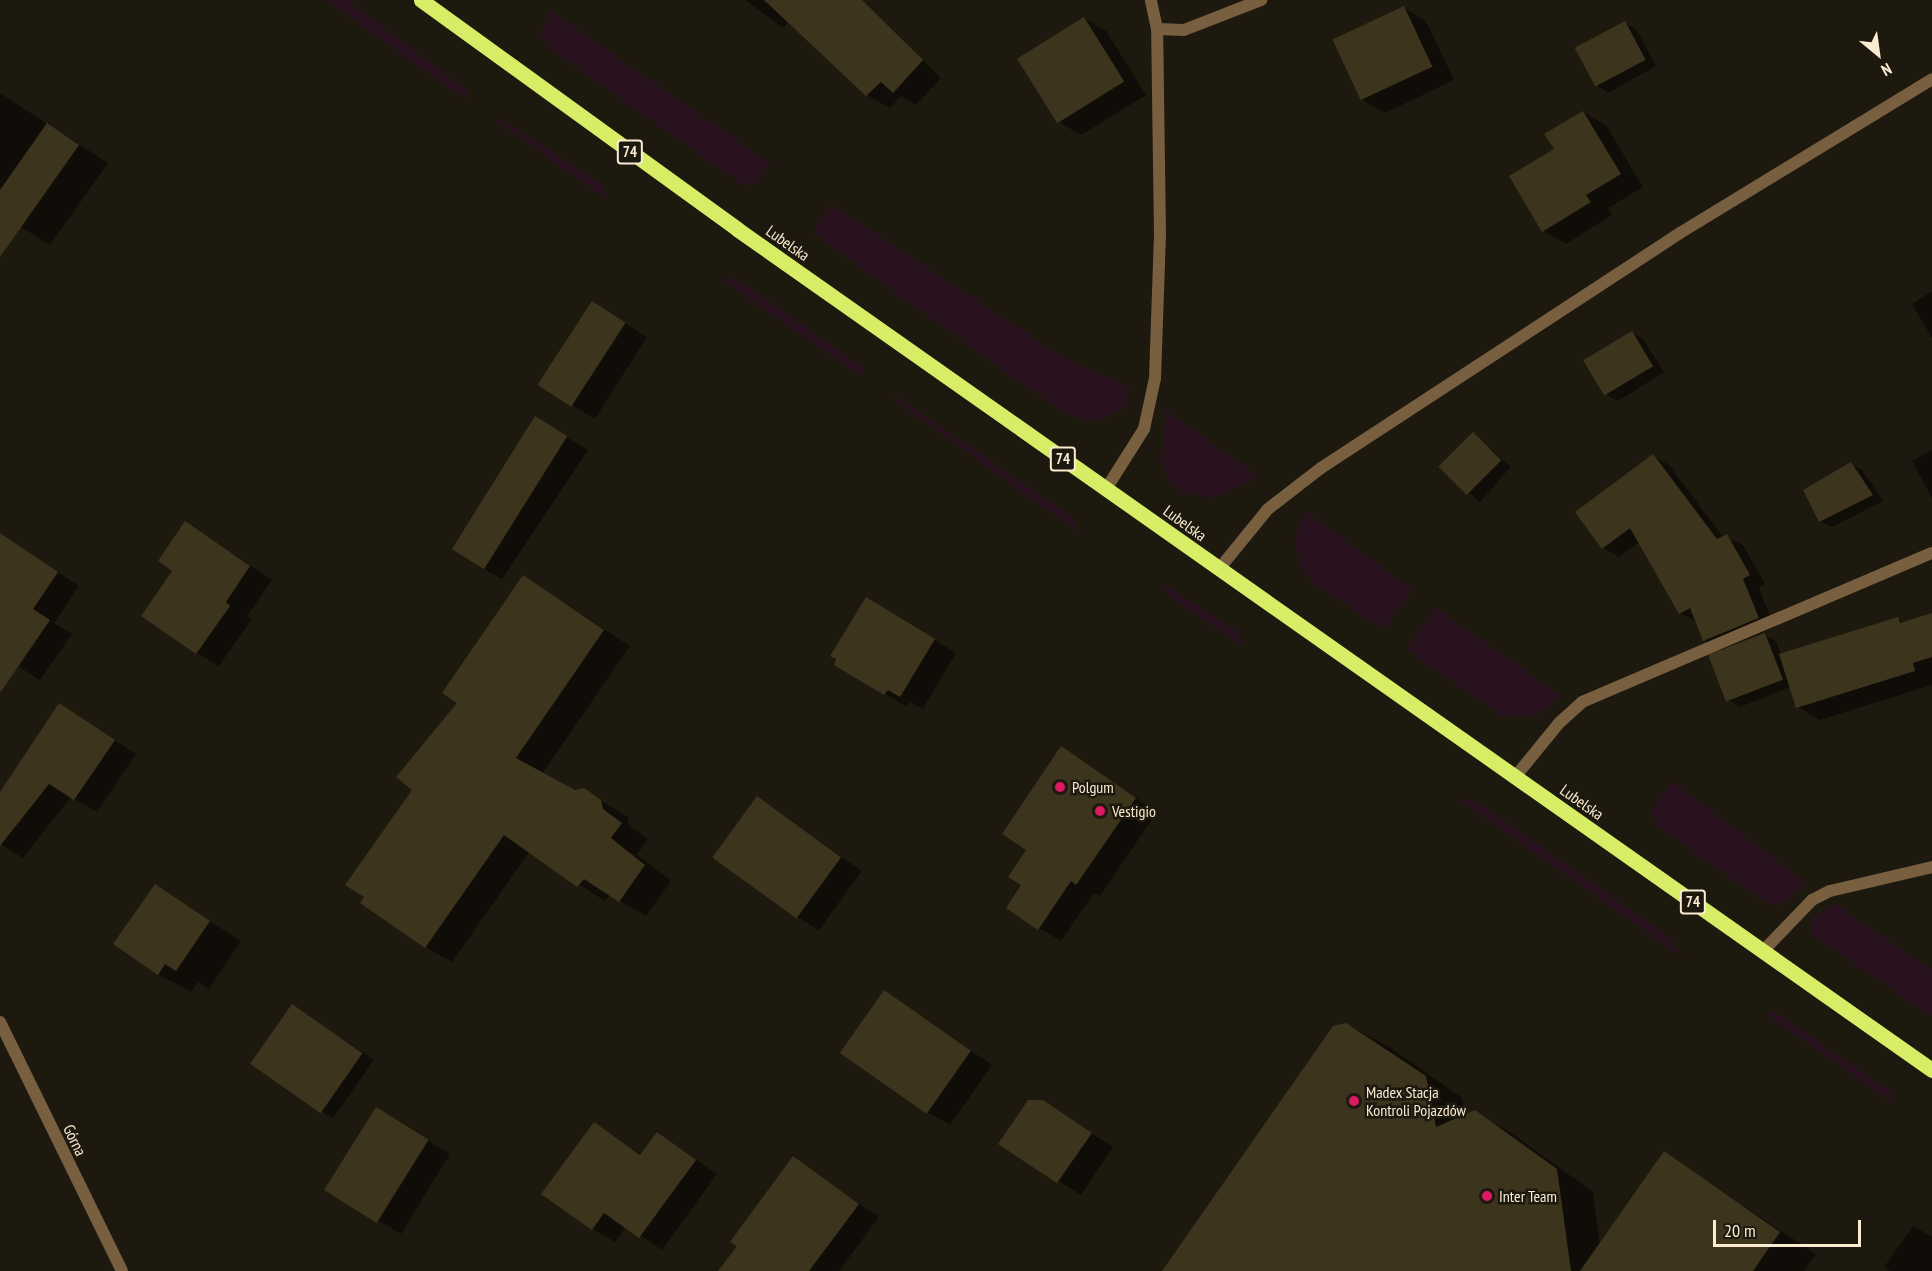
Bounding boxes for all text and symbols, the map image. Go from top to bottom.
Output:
north arrow [1848,24,1908,84]
text: N [1878,59,1895,81]
road number: 74 [616,140,644,164]
street label: Lubelska [763,221,813,265]
road number: 74 [1050,447,1076,471]
street label: Lubelska [1160,501,1210,545]
place label: Polgum [1072,777,1114,797]
marker: Polgum [1053,780,1067,794]
street label: Lubelska [1557,780,1607,824]
place label: Vestigio [1112,801,1156,821]
marker: Vestigio [1093,804,1107,818]
road number: 74 [1680,890,1706,914]
place label: Madex Stacja Kontroli Pojazdów [1366,1082,1466,1120]
marker: Madex Stacja Kontroli Pojazdów [1347,1094,1361,1108]
street label: Górna [59,1121,91,1159]
place label: Inter Team [1499,1186,1557,1206]
marker: Inter Team [1480,1189,1494,1203]
scale bar [1716,1208,1864,1246]
text: 20 m [1724,1219,1756,1242]

